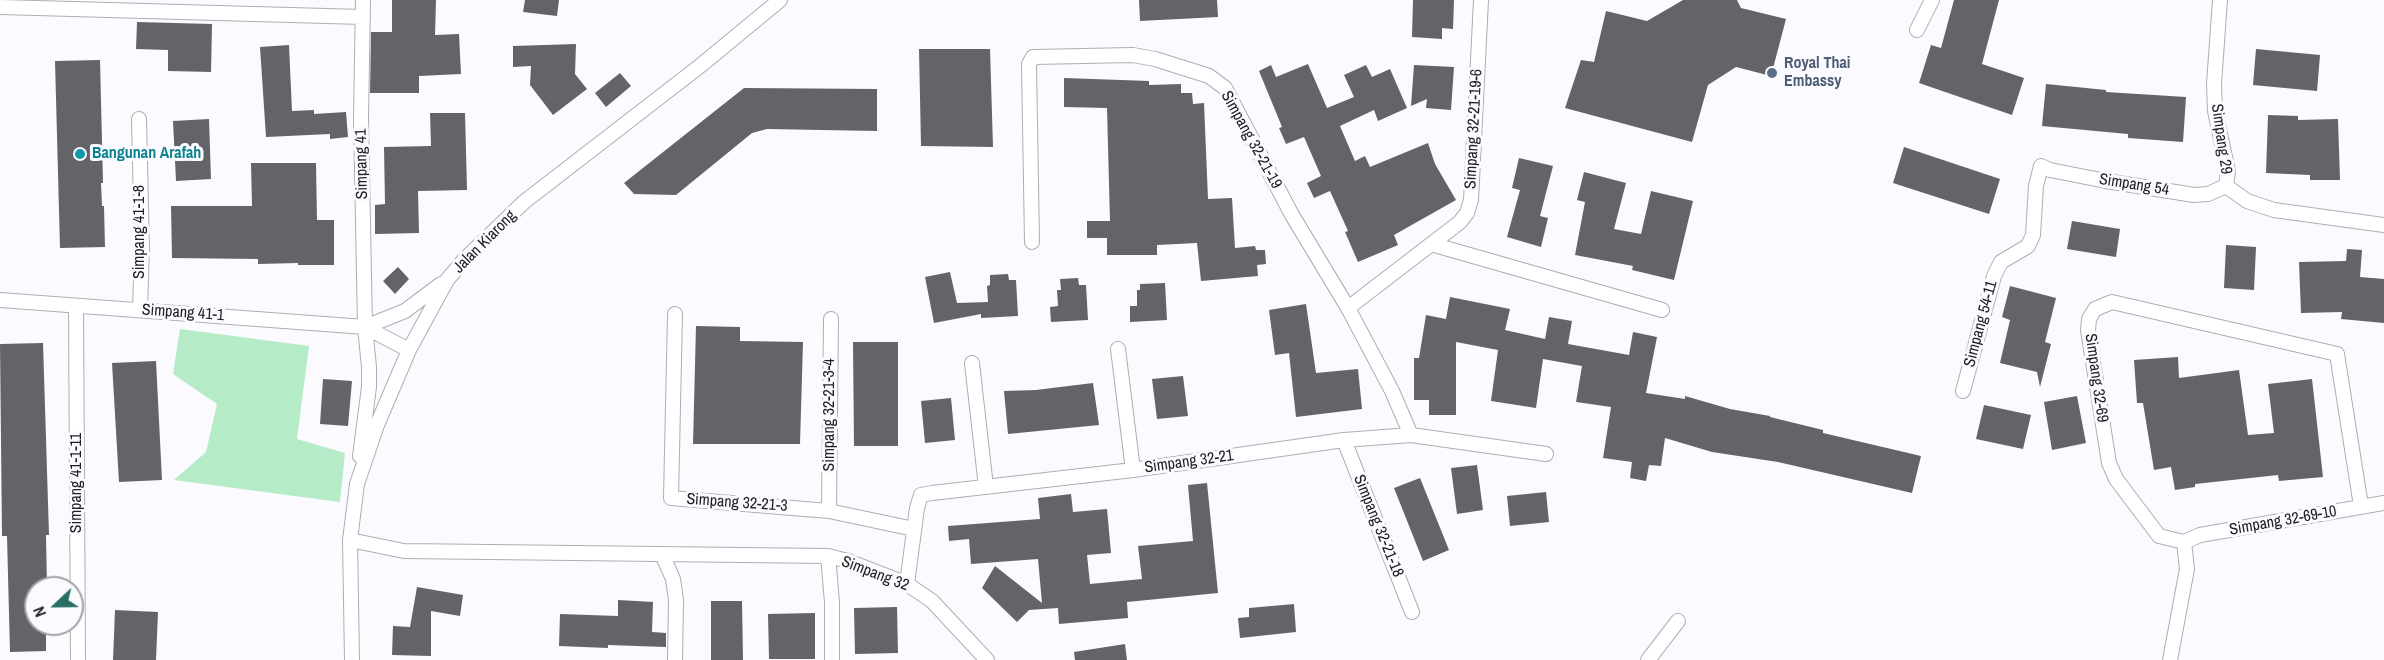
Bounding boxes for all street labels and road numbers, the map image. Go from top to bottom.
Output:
street label: Simpang 32-21-19-6 [1461,68,1487,190]
street label: Simpang 32-21-19 [1216,88,1286,192]
street label: Simpang 29 [2207,103,2235,175]
street label: Simpang 41 [352,128,372,200]
street label: Simpang 54 [2098,170,2170,200]
street label: Simpang 41-1-8 [130,185,150,279]
street label: Jalan Kiarong [450,207,520,277]
street label: Simpang 54-11 [1960,279,2002,369]
street label: Simpang 41-1 [141,301,225,325]
street label: Simpang 32-69 [2080,332,2112,424]
street label: Simpang 32-21-3-4 [820,358,840,472]
street label: Simpang 41-1-11 [67,433,87,533]
street label: Simpang 32-21 [1143,446,1235,478]
street label: Simpang 32-21-18 [1349,472,1407,580]
street label: Simpang 32-21-3 [686,490,788,516]
street label: Simpang 32-69-10 [2228,502,2338,540]
street label: Simpang 32 [839,552,911,596]

